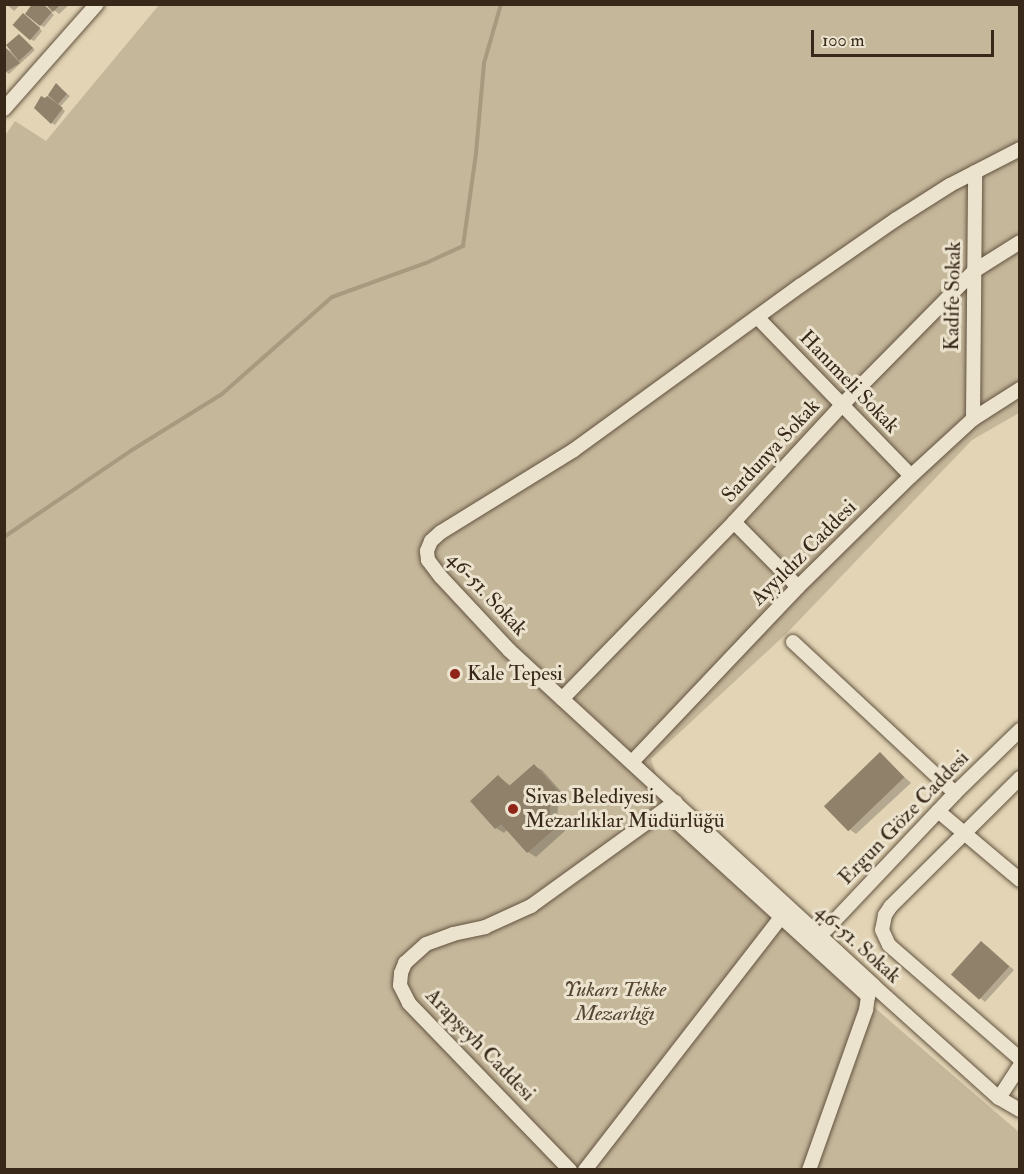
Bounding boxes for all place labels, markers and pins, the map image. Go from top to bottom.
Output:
place label: Kale Tepesi [467,661,563,687]
marker: Kale Tepesi [448,667,462,681]
place label: Sivas Belediyesi Mezarlıklar Müdürlüğü [525,784,725,834]
marker: Sivas Belediyesi Mezarlıklar Müdürlüğü [506,802,520,816]

